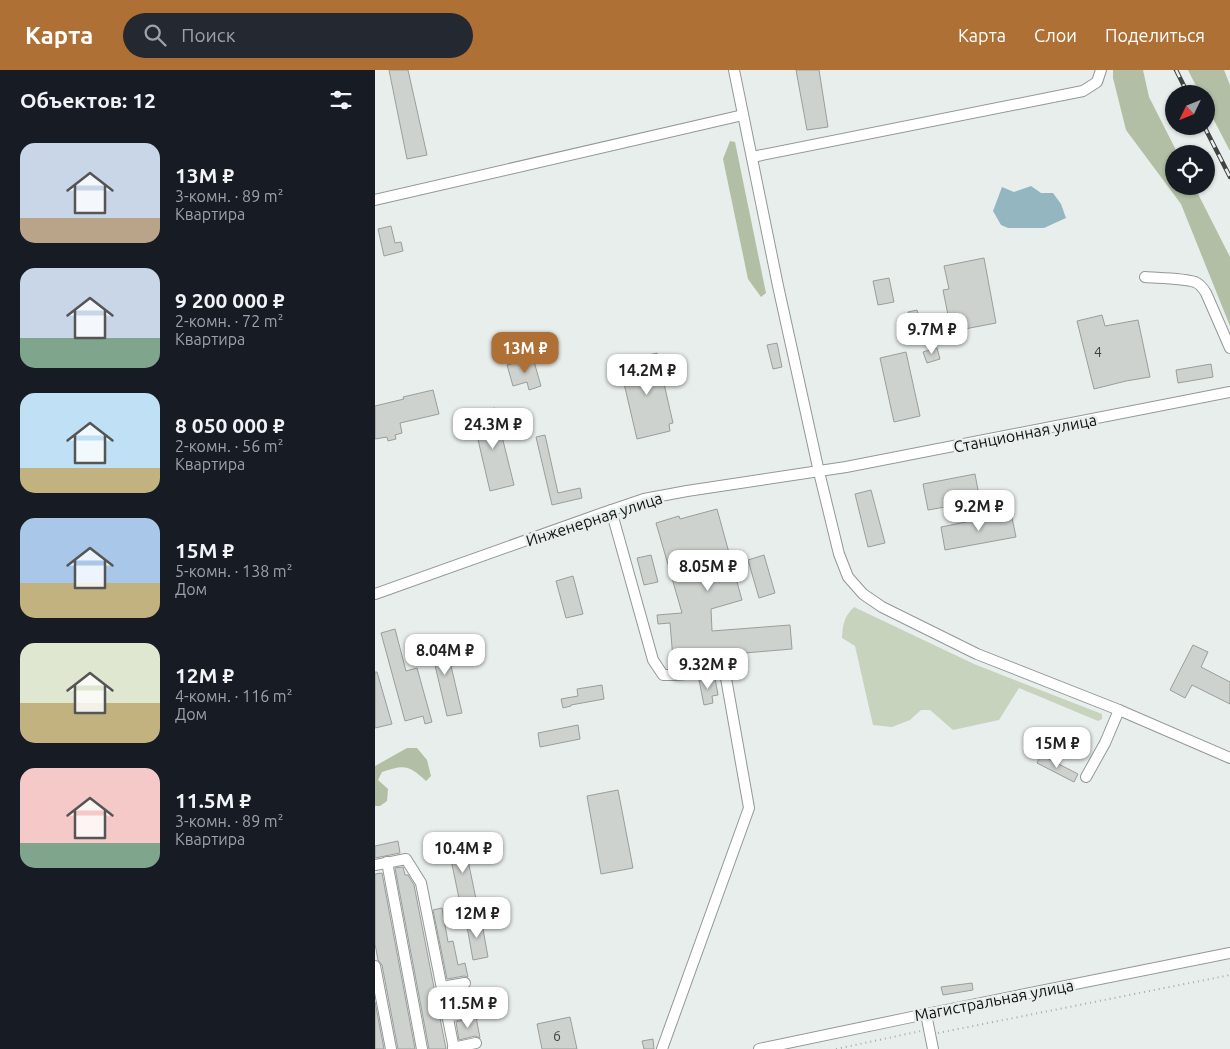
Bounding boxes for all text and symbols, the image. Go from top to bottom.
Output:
search box [123,13,473,58]
icon: search [141,21,169,49]
text: Карта [25,22,93,49]
text: Поиск [181,24,235,46]
text: Карта [958,25,1006,45]
text: Слои [1034,25,1077,45]
text: Поделиться [1105,25,1205,45]
north arrow [1165,85,1215,135]
map controls [1165,85,1215,195]
icon: filters [327,86,355,114]
text: Объектов: 12 [20,88,156,112]
button: locate [1165,145,1215,195]
icon: home [60,163,120,223]
text: 13M ₽ [175,163,234,187]
text: 3-комн. · 89 m² [175,187,283,205]
text: Квартира [175,205,245,223]
icon: home [60,288,120,348]
text: 9 200 000 ₽ [175,288,285,312]
text: 2-комн. · 72 m² [175,312,283,330]
pin: 9.7M ₽ [891,312,973,355]
text: 9.7M ₽ [907,320,957,338]
text: Квартира [175,330,245,348]
pin: 13M ₽ [490,332,560,374]
text: 13M ₽ [502,339,548,357]
house number: 4 [1094,344,1102,360]
pin: 14.2M ₽ [601,354,693,396]
text: 14.2M ₽ [618,361,676,379]
pin: 24.3M ₽ [447,408,539,450]
street label: Станционная улица [952,410,1098,456]
icon: home [60,413,120,473]
text: 8 050 000 ₽ [175,413,285,437]
text: 24.3M ₽ [464,415,522,433]
text: 2-комн. · 56 m² [175,437,283,455]
text: Квартира [175,455,245,473]
street label: Инженерная улица [524,488,664,550]
pin: 9.2M ₽ [938,490,1020,532]
text: 9.2M ₽ [954,497,1004,515]
icon: home [60,538,120,598]
text: 15M ₽ [175,538,234,562]
pin: 8.05M ₽ [662,550,754,592]
text: 8.05M ₽ [679,557,737,575]
text: 5-комн. · 138 m² [175,562,292,580]
text: Дом [175,580,207,598]
pin: 8.04M ₽ [399,634,491,676]
text: 8.04M ₽ [416,641,474,659]
pin: 9.32M ₽ [662,648,754,690]
text: 9.32M ₽ [679,655,737,673]
icon: home [60,663,120,723]
text: 12M ₽ [175,663,234,687]
text: 4-комн. · 116 m² [175,687,292,705]
text: Дом [175,705,207,723]
pin: 15M ₽ [1022,726,1092,769]
text: 15M ₽ [1034,734,1080,752]
icon: home [60,788,120,848]
text: 11.5M ₽ [175,788,251,812]
text: 3-комн. · 89 m² [175,812,283,830]
text: Квартира [175,830,245,848]
pin: 10.4M ₽ [417,832,509,874]
text: 10.4M ₽ [434,839,492,857]
pin: 12M ₽ [442,896,512,939]
text: 12M ₽ [454,904,500,922]
street label: Магистральная улица [913,976,1075,1024]
pin: 11.5M ₽ [422,986,514,1029]
text: 11.5M ₽ [439,994,497,1012]
house number: 6 [553,1028,561,1044]

